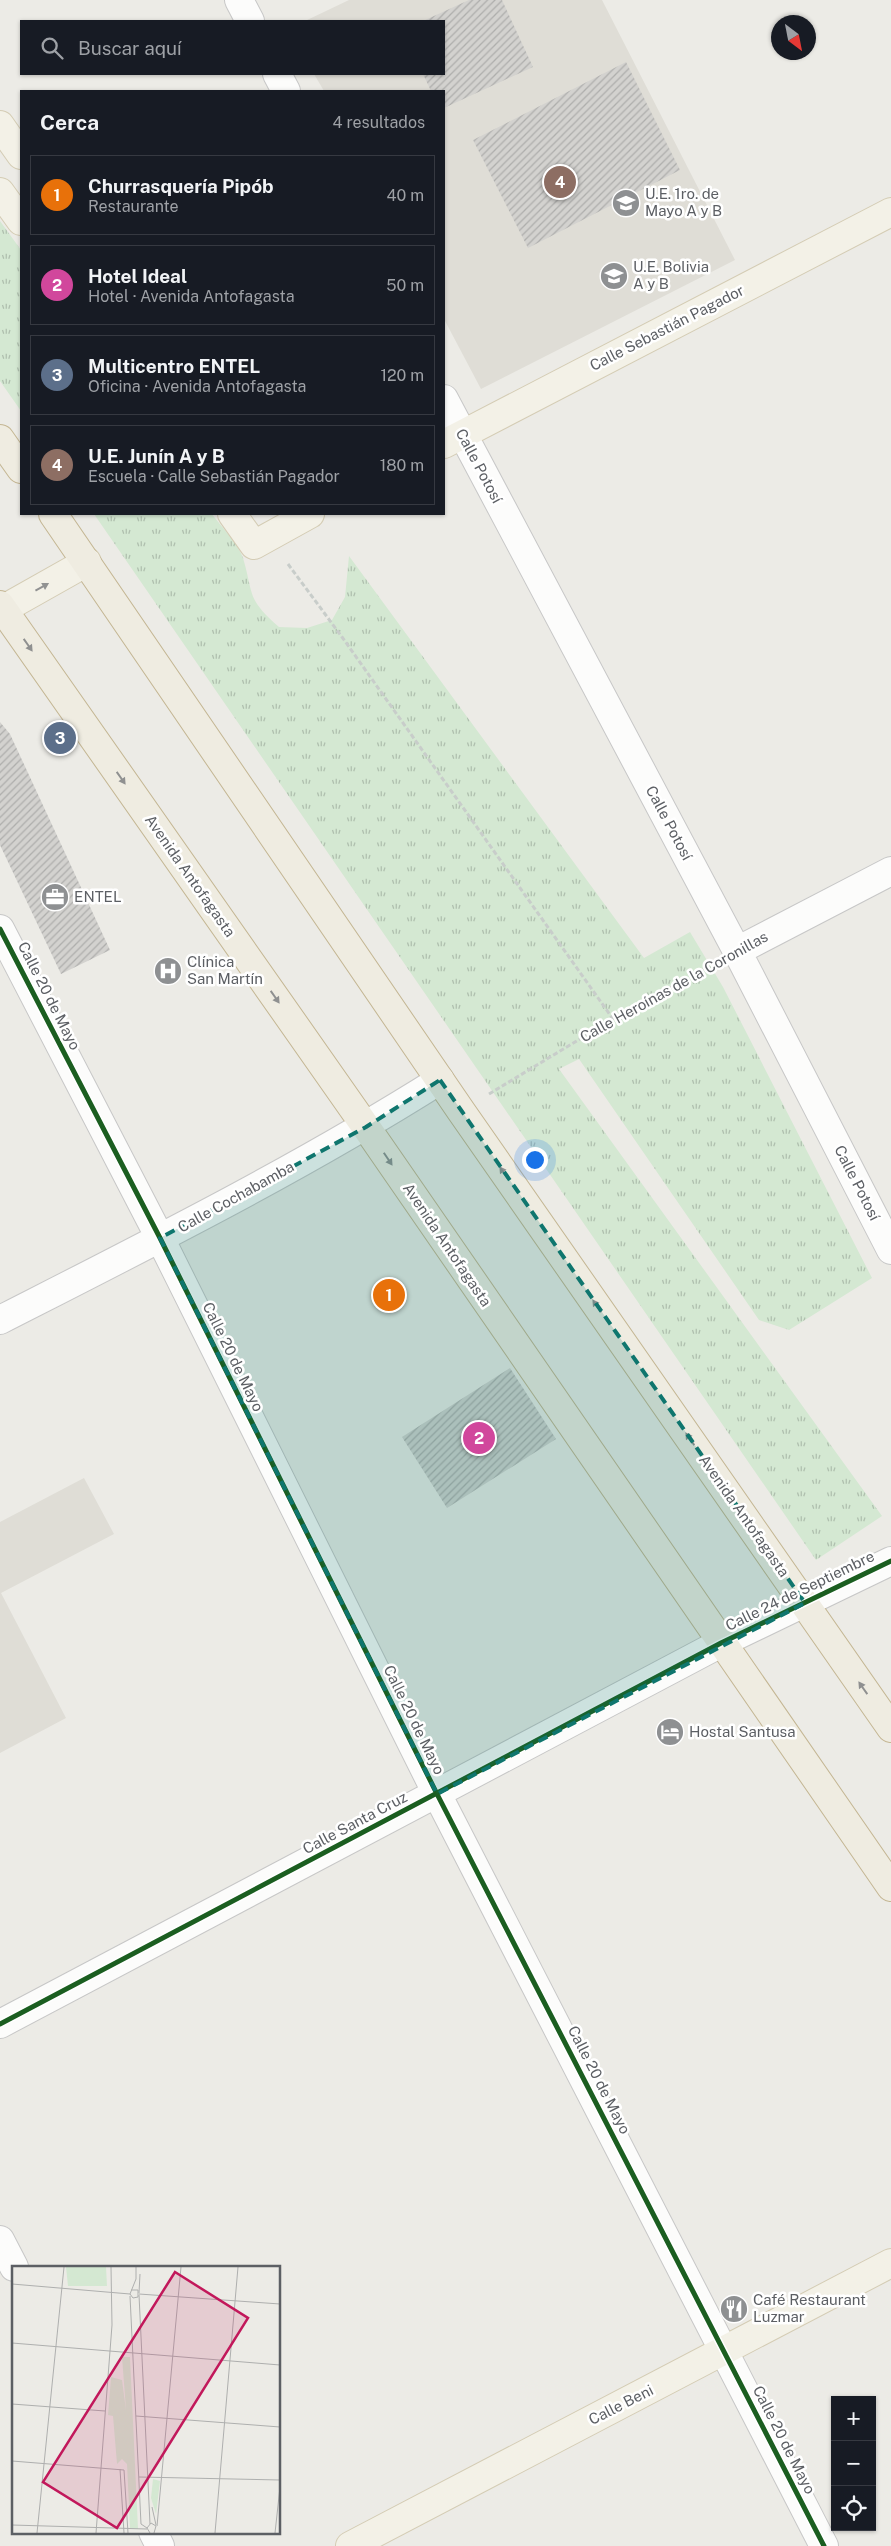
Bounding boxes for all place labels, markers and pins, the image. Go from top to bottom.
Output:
pin: 4 [544,163,576,201]
place label: U.E. 1ro. de Mayo A y B [645,185,722,219]
school or university icon: U.E. 1ro. de Mayo A y B [611,188,641,218]
place label: U.E. Bolivia A y B [633,258,709,292]
school or university icon: U.E. Bolivia A y B [599,261,629,291]
pin: 3 [44,719,76,757]
office icon: ENTEL [40,882,70,912]
place label: ENTEL [74,888,122,905]
place label: Clínica San Martín [187,953,263,987]
hospital icon: Clínica San Martín [153,956,183,986]
pin: 1 [373,1276,405,1314]
pin: 2 [463,1419,495,1457]
hotel icon: Hostal Santusa [655,1717,685,1747]
place label: Hostal Santusa [689,1723,796,1740]
place label: Café Restaurant Luzmar [753,2291,866,2325]
restaurant icon: Café Restaurant Luzmar [719,2294,749,2324]

